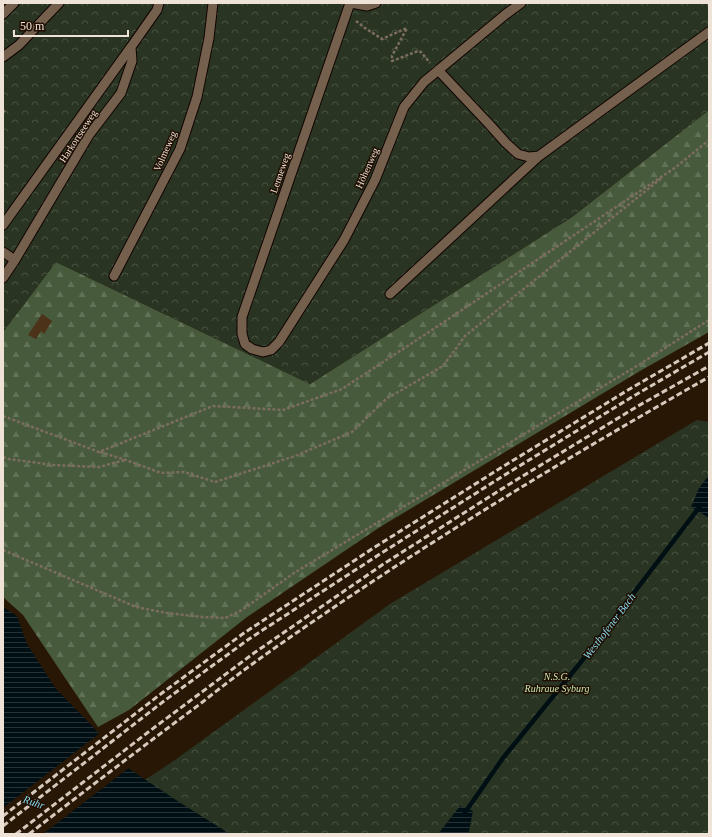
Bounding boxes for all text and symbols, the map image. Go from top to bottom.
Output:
scale bar [14,12,128,38]
text: 50 m [20,19,45,33]
street label: Harkortseeweg [57,108,99,164]
street label: Volmeweg [151,129,179,173]
street label: Höhenweg [353,146,381,190]
street label: Lenneweg [268,152,292,194]
water label: Westhofener Bach [580,590,638,661]
park label: N.S.G. Ruhraue Syburg [524,671,589,694]
water label: Ruhr [21,792,47,811]

